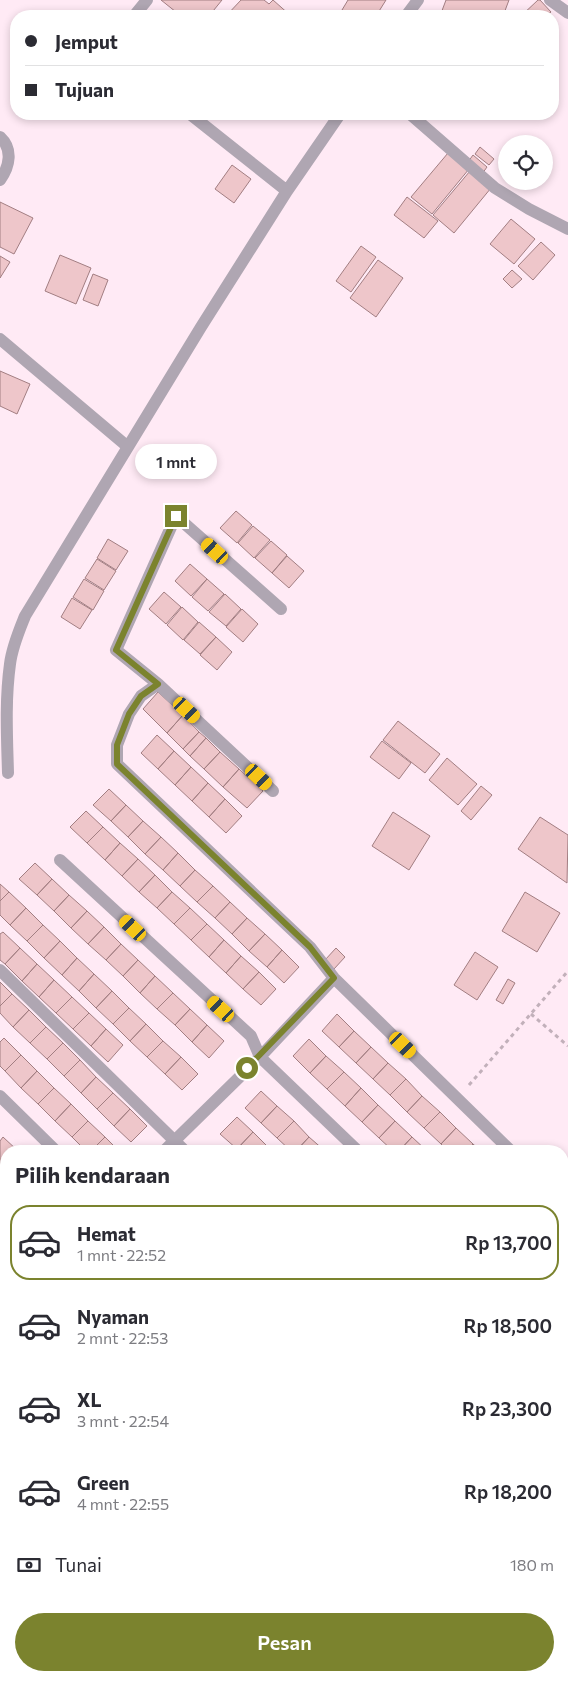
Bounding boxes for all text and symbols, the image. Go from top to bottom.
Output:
text: Jemput [55,30,118,53]
text: Tujuan [55,78,114,101]
map controls [498,135,553,190]
button: locate [498,135,553,190]
callout: 1 mnt [135,444,217,478]
text: 1 mnt [156,452,196,471]
route end [165,505,187,527]
car [198,535,231,567]
car [170,694,203,726]
car [242,761,275,793]
car [116,912,149,944]
car [204,993,237,1025]
car [386,1029,419,1061]
route start [236,1057,258,1079]
text: Pilih kendaraan [15,1161,170,1188]
icon: car [17,1220,62,1265]
text: Hemat [77,1222,136,1245]
text: Rp 13,700 [465,1231,552,1254]
text: 1 mnt · 22:52 [77,1245,166,1264]
icon: car [17,1303,62,1348]
text: Nyaman [77,1305,149,1328]
text: Rp 18,500 [464,1314,552,1337]
text: 2 mnt · 22:53 [77,1328,168,1347]
icon: car [17,1386,62,1431]
text: XL [77,1388,102,1411]
text: Rp 23,300 [462,1397,552,1420]
text: 3 mnt · 22:54 [77,1411,169,1430]
icon: car [17,1469,62,1514]
text: Green [77,1471,129,1494]
text: Rp 18,200 [464,1480,552,1503]
text: 4 mnt · 22:55 [77,1494,169,1513]
icon: cash [15,1551,43,1579]
text: Tunai [55,1553,102,1576]
text: 180 m [510,1555,554,1574]
button: Pesan [15,1613,554,1671]

